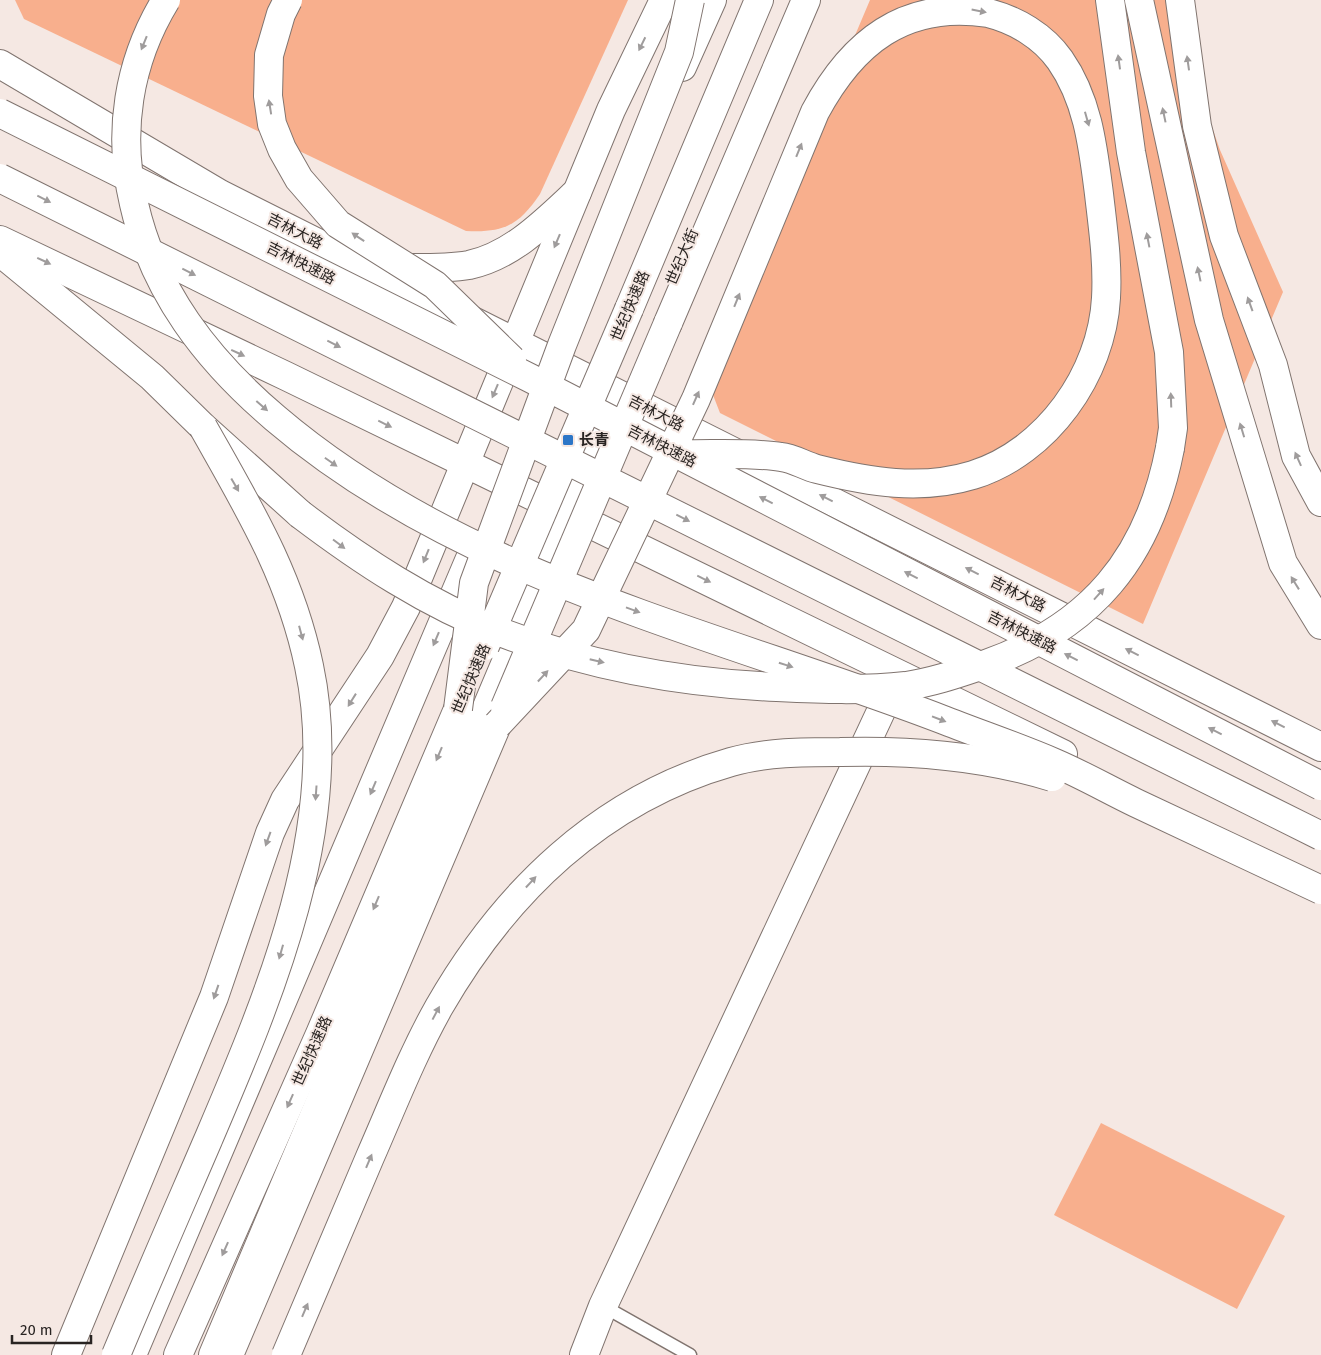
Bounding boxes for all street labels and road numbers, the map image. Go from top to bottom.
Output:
street label: 吉林大路 [264,209,326,253]
street label: 世纪大街 [662,226,702,288]
street label: 吉林快速路 [263,238,339,288]
street label: 世纪快速路 [607,268,653,344]
street label: 吉林大路 [625,391,687,435]
street label: 吉林快速路 [624,421,700,471]
street label: 吉林大路 [987,572,1049,616]
street label: 吉林快速路 [984,607,1060,657]
street label: 世纪快速路 [448,641,494,717]
street label: 世纪快速路 [289,1013,335,1089]

